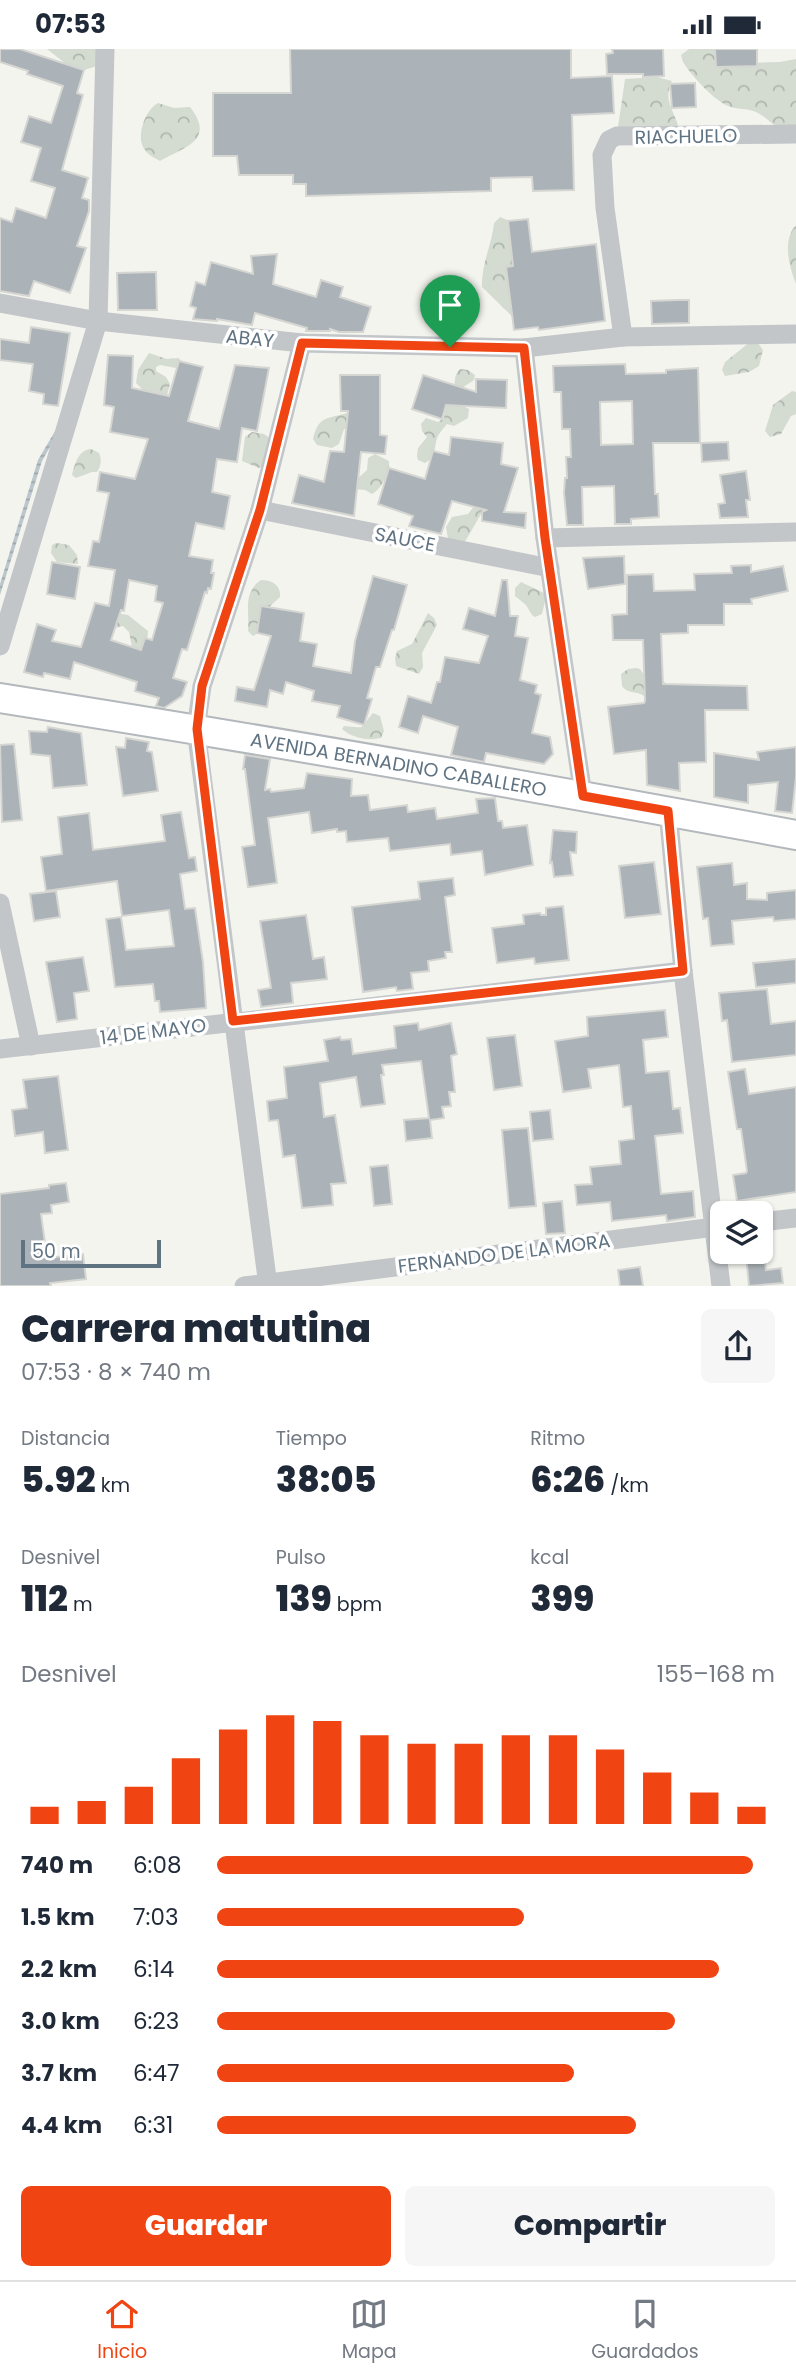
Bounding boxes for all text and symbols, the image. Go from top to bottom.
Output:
text: 07:53 [35,6,106,42]
street label: RIACHUELO [634,122,738,151]
pin [420,275,480,347]
icon: arrive [431,286,469,324]
street label: ABAY [224,323,275,354]
street label: SAUCE [372,520,438,559]
street label: AVENIDA BERNADINO CABALLERO [248,726,549,804]
street label: 14 DE MAYO [99,1012,208,1051]
map controls [710,1201,773,1264]
button: layers [710,1201,773,1264]
street label: FERNANDO DE LA MORA [396,1227,612,1280]
scale bar [21,1237,161,1269]
text: 50 m [32,1238,81,1265]
text: Carrera matutina [21,1302,371,1355]
button: share [701,1309,775,1383]
text: 07:53 · 8 × 740 m [21,1356,211,1388]
text: Distancia [21,1425,110,1452]
text: Tiempo [276,1425,347,1452]
text: Ritmo [530,1425,585,1452]
text: 5.92 [21,1455,96,1504]
text: 38:05 [276,1455,376,1504]
text: 6:26 [530,1455,605,1504]
text: km [96,1472,130,1499]
text: /km [605,1472,649,1499]
text: Desnivel [21,1544,100,1571]
text: Pulso [276,1544,326,1571]
text: kcal [530,1544,569,1571]
text: 112 [21,1574,68,1623]
text: 139 [276,1574,332,1623]
text: 399 [530,1574,594,1623]
text: m [68,1591,93,1618]
text: bpm [332,1591,382,1618]
text: Desnivel [21,1658,117,1690]
text: 155–168 m [657,1658,775,1690]
text: 740 m [21,1849,93,1881]
text: 6:08 [133,1849,181,1881]
text: 1.5 km [21,1901,95,1933]
text: 7:03 [133,1901,178,1933]
text: 2.2 km [21,1953,97,1985]
text: 6:14 [133,1953,174,1985]
text: 3.0 km [21,2005,100,2037]
text: 6:23 [133,2005,179,2037]
text: 3.7 km [21,2057,97,2089]
text: 6:47 [133,2057,180,2089]
text: 4.4 km [21,2109,102,2141]
text: 6:31 [133,2109,173,2141]
button: Guardar [21,2186,391,2266]
button: Compartir [405,2186,775,2266]
tab: Inicio [97,2295,147,2366]
tab: Mapa [342,2295,397,2366]
tab: Guardados [591,2295,699,2366]

